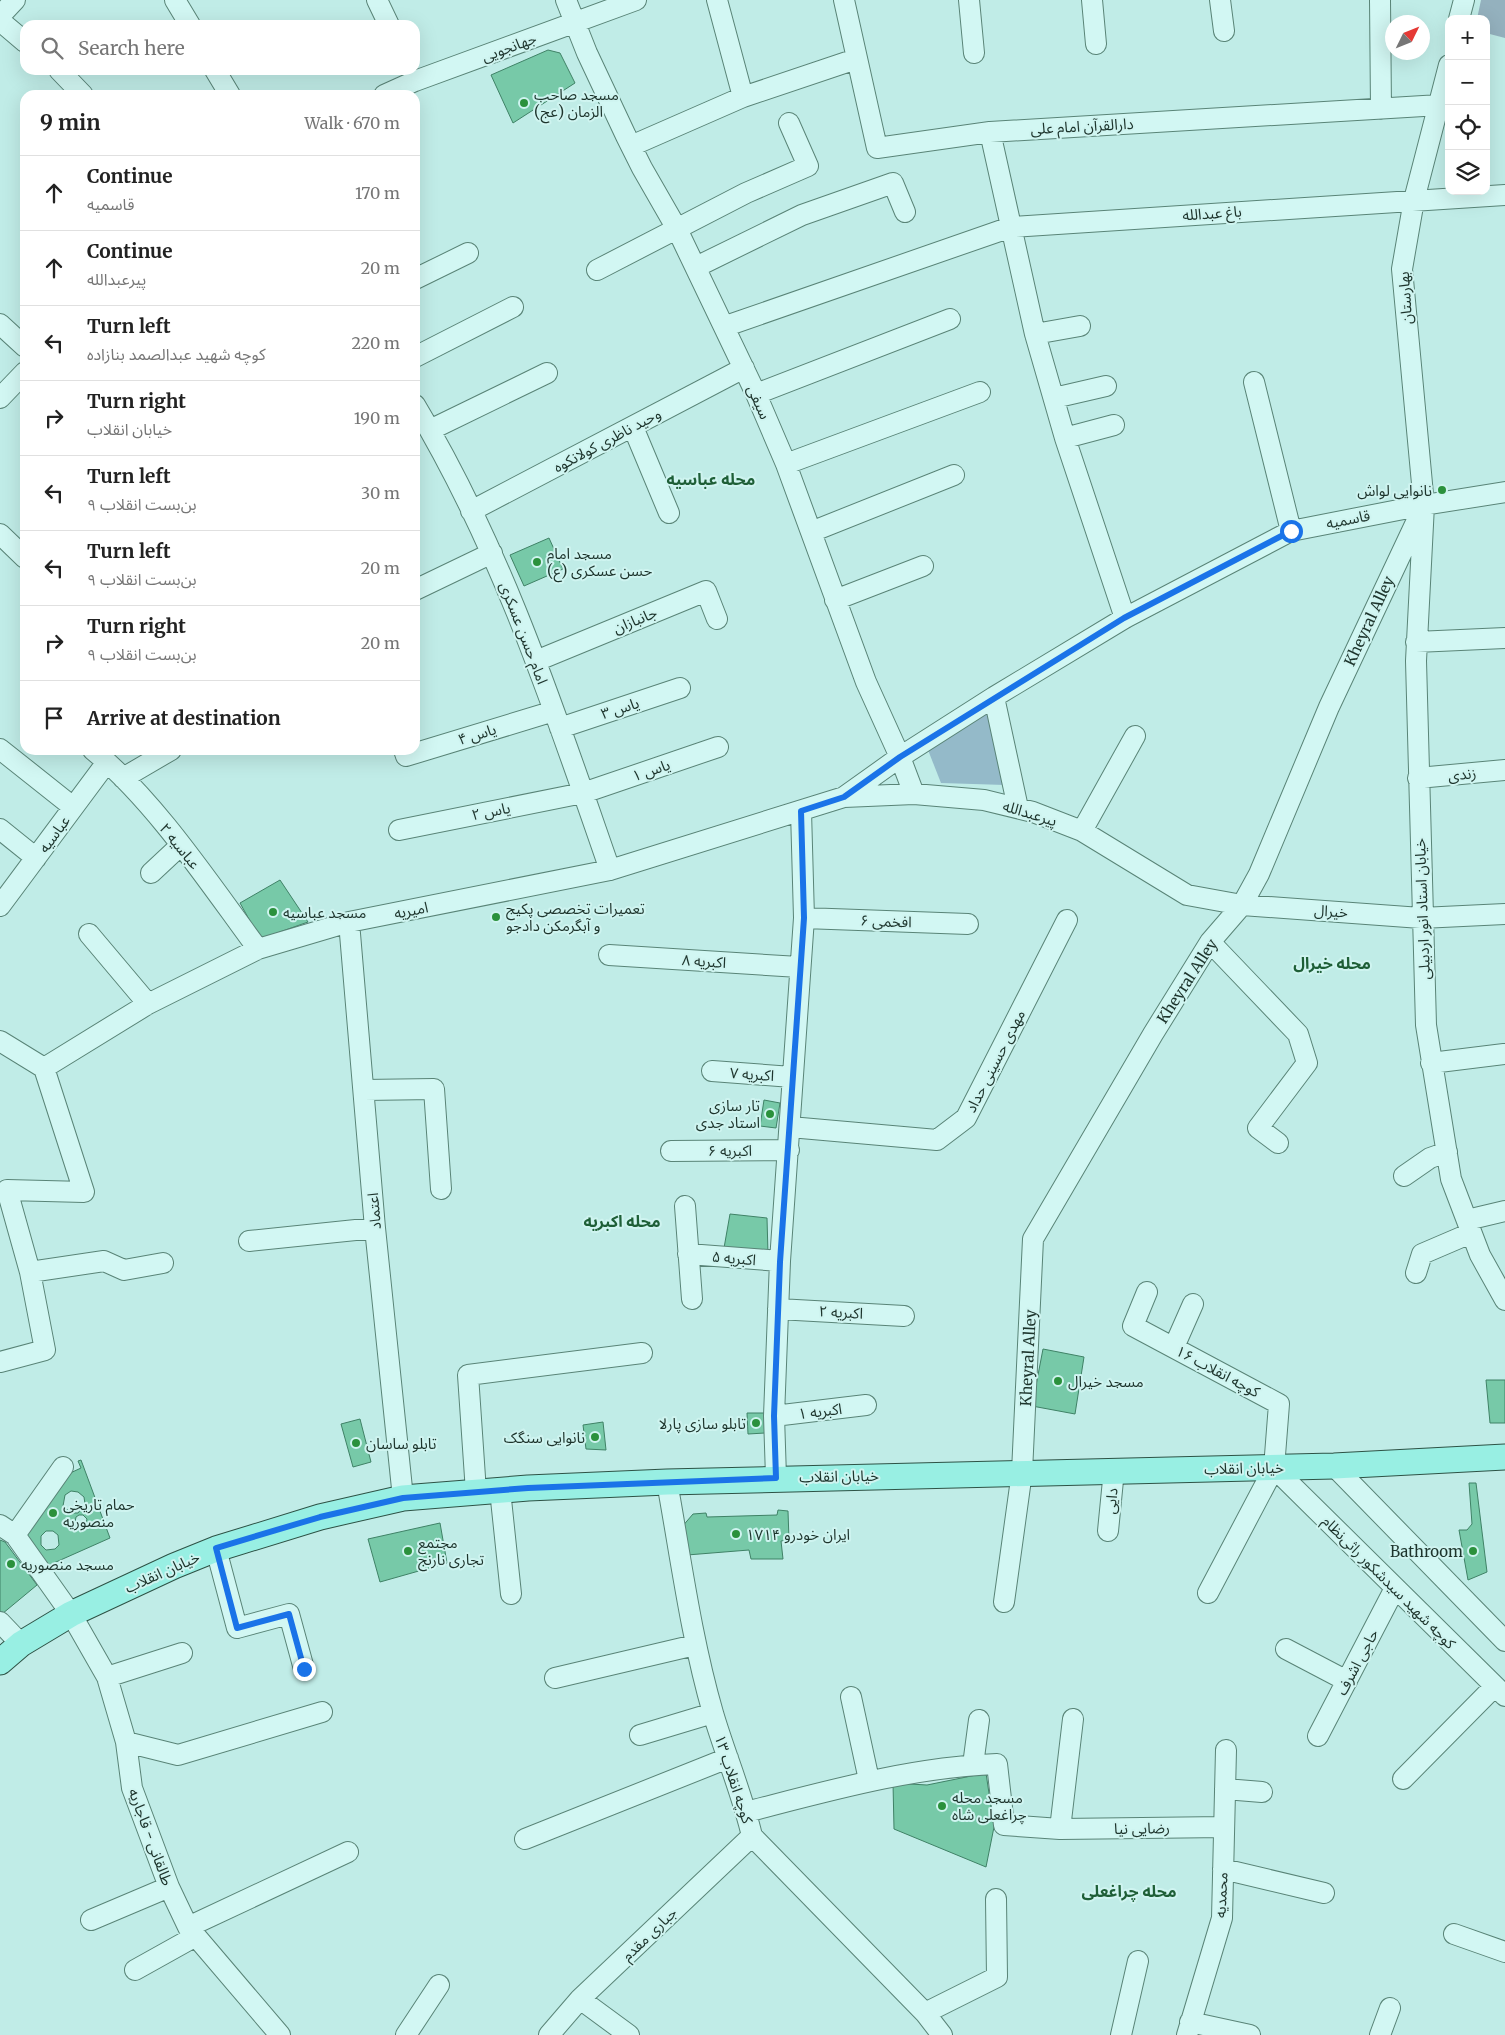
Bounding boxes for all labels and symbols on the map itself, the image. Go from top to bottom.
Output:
north arrow [1385,15,1430,60]
street label: جهانجویی [479,28,539,66]
place label: مسجد صاحب الزمان (عج) [534,85,619,124]
marker: مسجد صاحب الزمان (عج) [518,97,530,109]
street label: دارالقرآن امام علی [1030,114,1134,140]
street label: باغ عبدالله [1182,201,1243,228]
street label: بهارستان [1394,271,1416,325]
street label: سیفی [743,382,775,422]
street label: وحید ناظری کولانکوه [550,404,664,476]
district label: محله عباسیه [667,469,755,489]
place label: نانوایی لواش [1357,481,1432,500]
marker: نانوایی لواش [1436,484,1448,496]
street label: قاسمیه [1324,505,1372,533]
route start [1280,520,1303,543]
place label: مسجد امام حسن عسکری (ع) [547,544,653,583]
marker: مسجد امام حسن عسکری (ع) [531,556,543,568]
street label: Kheyral Alley [1340,573,1398,669]
street label: امام حسن عسکری [494,579,552,688]
street label: جانبازان [610,603,660,637]
street label: یاس ۳ [598,693,642,723]
street label: یاس ۴ [456,719,498,749]
street label: یاس ۱ [629,755,673,785]
street label: زندی [1447,763,1477,785]
street label: پیرعبدالله [1000,796,1059,831]
street label: یاس ۲ [470,798,512,824]
street label: عباسیه [34,811,74,856]
street label: عباسیه ۲ [156,819,205,873]
street label: خیابان استاد انور اردبیلی [1410,838,1434,980]
street label: امیریه [392,897,430,923]
place label: تعمیرات تخصصی پکیج و آبگرمکن دادجو [506,899,645,935]
street label: خیرال [1313,900,1349,922]
place label: مسجد عباسیه [283,903,366,922]
marker: مسجد عباسیه [267,906,279,918]
marker: تعمیرات تخصصی پکیج و آبگرمکن دادجو [490,911,502,923]
street label: افخمی ۶ [860,911,912,931]
street label: Kheyral Alley [1153,935,1222,1027]
street label: اکبریه ۸ [681,950,727,972]
district label: محله خیرال [1293,953,1371,973]
street label: مهدی حسینی حداد [961,1006,1029,1116]
street label: اکبریه ۷ [729,1063,775,1085]
place label: تار سازی استاد جدی [696,1096,760,1132]
marker: تار سازی استاد جدی [764,1108,776,1120]
street label: اکبریه ۶ [708,1141,752,1160]
street label: اعتماد [363,1192,385,1230]
district label: محله اکبریه [583,1211,661,1231]
street label: اکبریه ۵ [711,1247,757,1269]
street label: اکبریه ۲ [818,1301,864,1323]
street label: Kheyral Alley [1016,1309,1040,1407]
street label: کوچه انقلاب ۱۶ [1172,1341,1264,1402]
place label: مسجد خیرال [1068,1372,1144,1391]
marker: مسجد خیرال [1052,1375,1064,1387]
street label: اکبریه ۱ [797,1399,843,1423]
place label: تابلو سازی پارلا [659,1414,746,1434]
marker: تابلو سازی پارلا [750,1417,762,1429]
place label: نانوایی سنگک [504,1428,585,1447]
marker: نانوایی سنگک [589,1431,601,1443]
place label: تابلو ساسان [366,1434,437,1453]
marker: تابلو ساسان [350,1437,362,1449]
street label: خیابان انقلاب [1204,1458,1284,1478]
street label: خیابان انقلاب [799,1466,879,1486]
street label: دایی [1100,1487,1122,1515]
place label: حمام تاریخی منصوریه [63,1495,135,1531]
marker: حمام تاریخی منصوریه [47,1507,59,1519]
street label: کوچه شهید سیدشکور راثی‌نظام [1317,1511,1460,1655]
place label: ایران خودرو ۱۷۱۴ [746,1525,850,1544]
marker: ایران خودرو ۱۷۱۴ [730,1528,742,1540]
place label: مجتمع تجاری نارنج [418,1533,484,1572]
place label: Bathroom [1390,1542,1463,1561]
marker: مجتمع تجاری نارنج [402,1545,414,1557]
marker: Bathroom [1467,1545,1479,1557]
street label: خیابان انقلاب [122,1547,203,1597]
place label: مسجد منصوریه [21,1555,114,1574]
marker: مسجد منصوریه [5,1558,17,1570]
street label: حاجی اشرف [1332,1626,1382,1698]
route end [293,1658,316,1681]
street label: کوچه انقلاب ۱۳ [710,1732,758,1827]
street label: طالقانی - قاجاریه [125,1786,177,1888]
place label: مسجد محله چراغعلی شاه [952,1788,1027,1825]
marker: مسجد محله چراغعلی شاه [936,1800,948,1812]
street label: رضایی نیا [1114,1818,1170,1838]
street label: محمدیه [1210,1872,1232,1918]
district label: محله چراغعلی [1081,1881,1177,1902]
street label: جباری مقدم [617,1903,682,1966]

